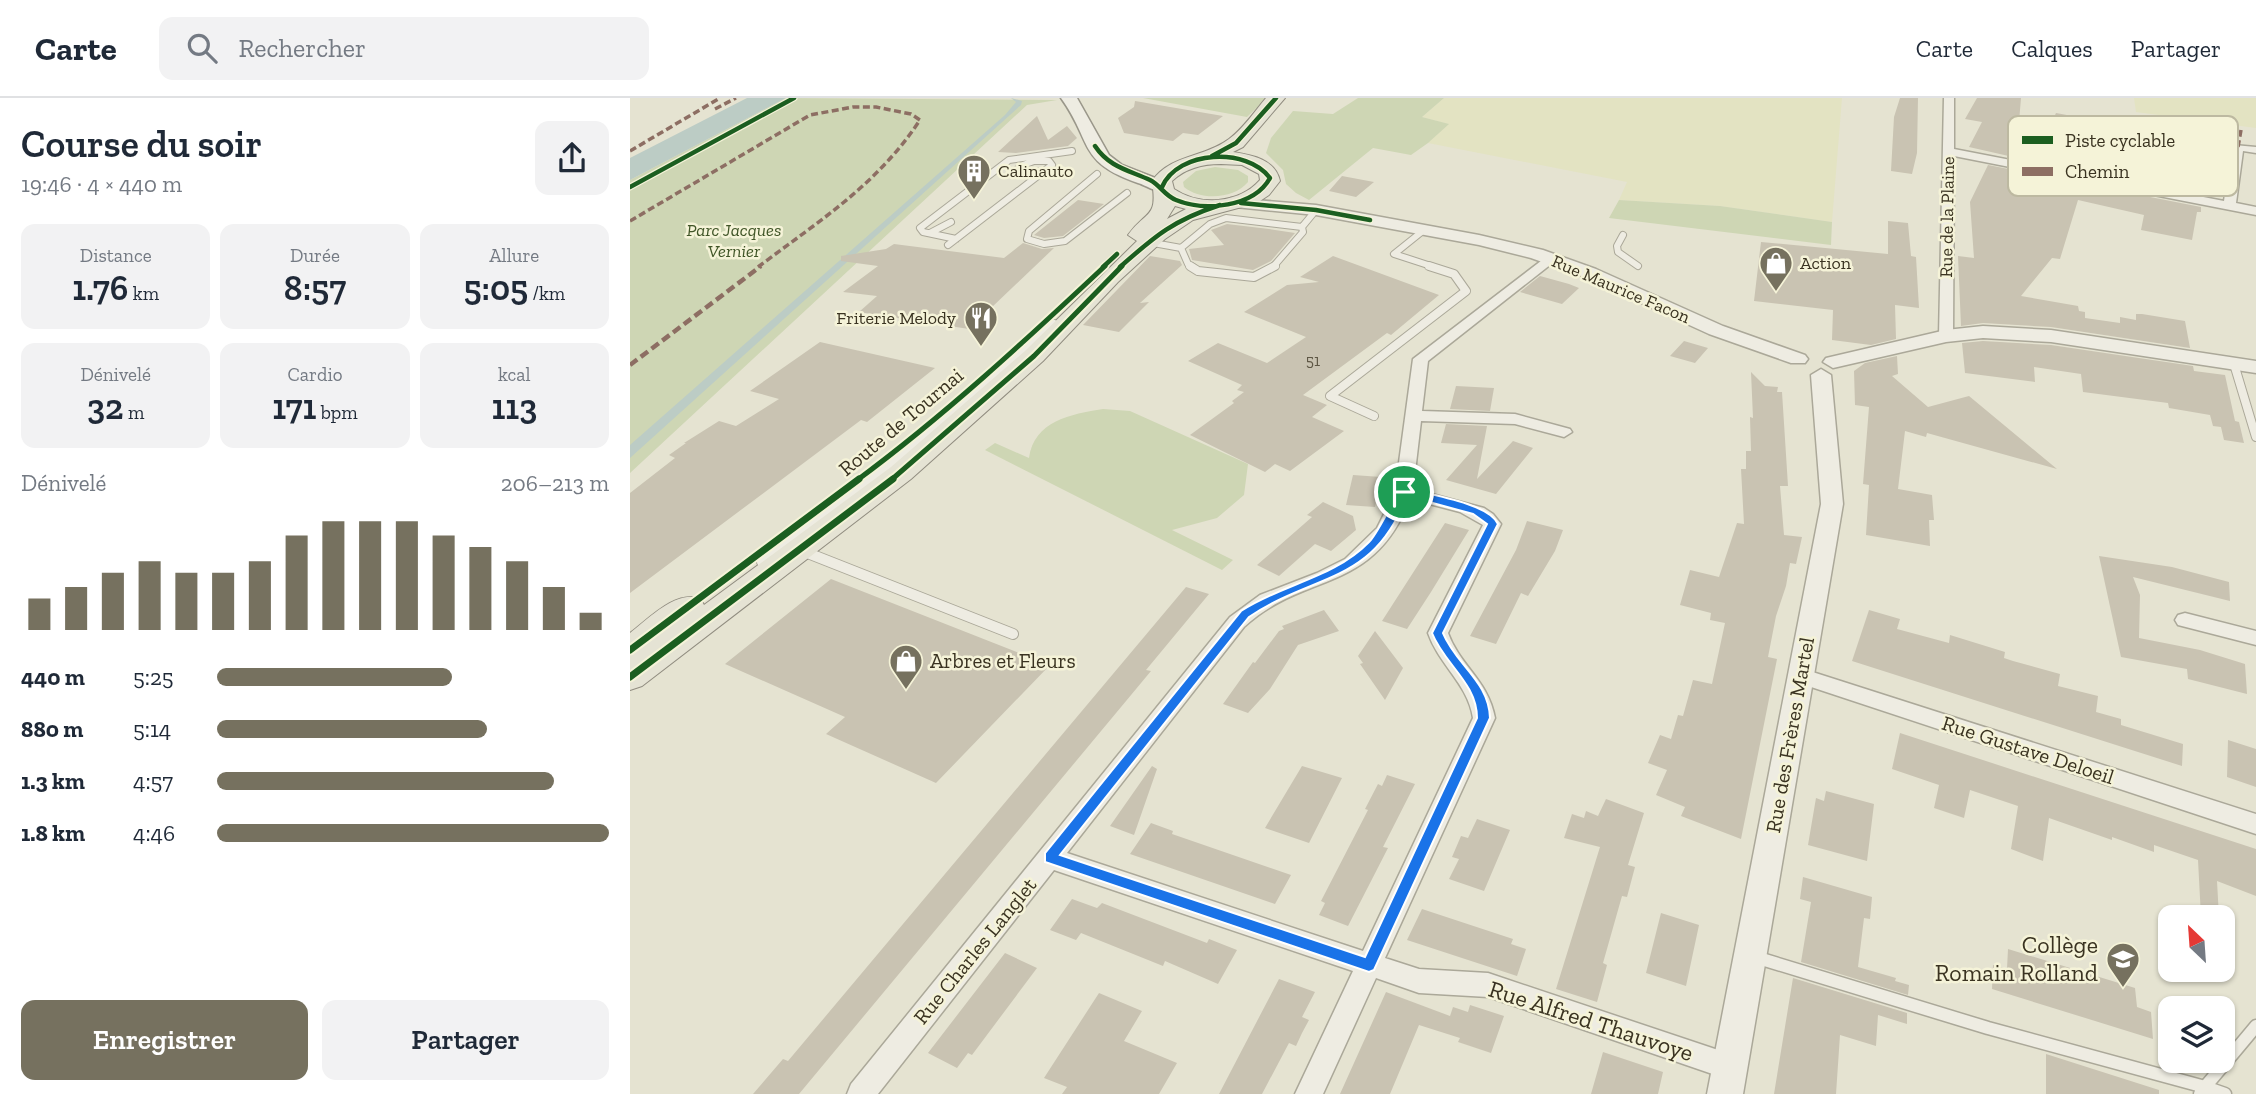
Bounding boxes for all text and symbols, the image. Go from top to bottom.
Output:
search box [159,17,649,80]
text: Carte [35,29,117,68]
icon: search [183,29,221,67]
text: Rechercher [239,32,366,64]
text: Carte [1916,34,1973,63]
text: Calques [2011,34,2093,63]
text: Partager [2131,34,2221,63]
legend [2008,116,2238,196]
text: Course du soir [21,121,262,167]
button: share [535,121,609,195]
text: Piste cyclable [2065,129,2175,152]
building icon: Calinauto [955,152,993,201]
street label: Rue de la Plaine [1935,156,1959,278]
place label: Calinauto [998,160,1073,182]
text: Chemin [2065,160,2130,183]
text: 19:46 · 4 × 440 m [21,170,182,198]
park label: Parc Jacques Vernier [687,219,781,262]
text: Distance [80,244,152,267]
text: Durée [290,244,340,267]
text: Allure [489,244,539,267]
shop icon: Action [1757,244,1795,293]
street label: Rue Maurice Facon [1549,250,1694,328]
place label: Action [1800,252,1852,274]
text: 1.76 [72,267,128,309]
text: 8:57 [284,267,346,309]
text: 5:05 [463,267,528,309]
text: km [128,282,159,305]
text: /km [528,282,565,305]
restaurant icon: Friterie Melody [962,299,1000,348]
place label: Friterie Melody [836,307,957,329]
house number: 51 [1306,351,1320,370]
street label: Route de Tournai [833,362,968,481]
text: Dénivelé [80,363,151,386]
text: Cardio [288,363,342,386]
text: kcal [498,363,531,386]
text: 32 [87,386,124,428]
text: 171 [272,386,316,428]
text: 113 [491,386,537,428]
text: m [124,401,144,424]
text: bpm [316,401,358,424]
pin [1374,462,1434,522]
text: Dénivelé [21,469,106,497]
text: 206–213 m [501,469,609,497]
icon: arrive [1385,473,1423,511]
street label: Rue des Frères Martel [1760,635,1819,835]
shop icon: Arbres et Fleurs [887,642,925,691]
place label: Arbres et Fleurs [930,648,1076,673]
text: 440 m [21,663,85,691]
text: 5:25 [133,663,174,691]
street label: Rue Gustave Deloeil [1939,710,2118,789]
text: 880 m [21,715,84,743]
text: 5:14 [133,715,171,743]
text: 1.3 km [21,767,85,795]
text: 4:57 [133,767,173,795]
text: 1.8 km [21,819,85,847]
text: 4:46 [133,819,175,847]
street label: Rue Charles Langlet [908,872,1042,1029]
north arrow [2158,905,2235,982]
map controls [2158,905,2235,1073]
place label: Collège Romain Rolland [1935,930,2098,987]
school or university icon: Collège Romain Rolland [2104,940,2142,989]
street label: Rue Alfred Thauvoye [1485,974,1697,1067]
button: layers [2158,996,2235,1073]
button: Enregistrer [21,1000,308,1080]
button: Partager [322,1000,609,1080]

